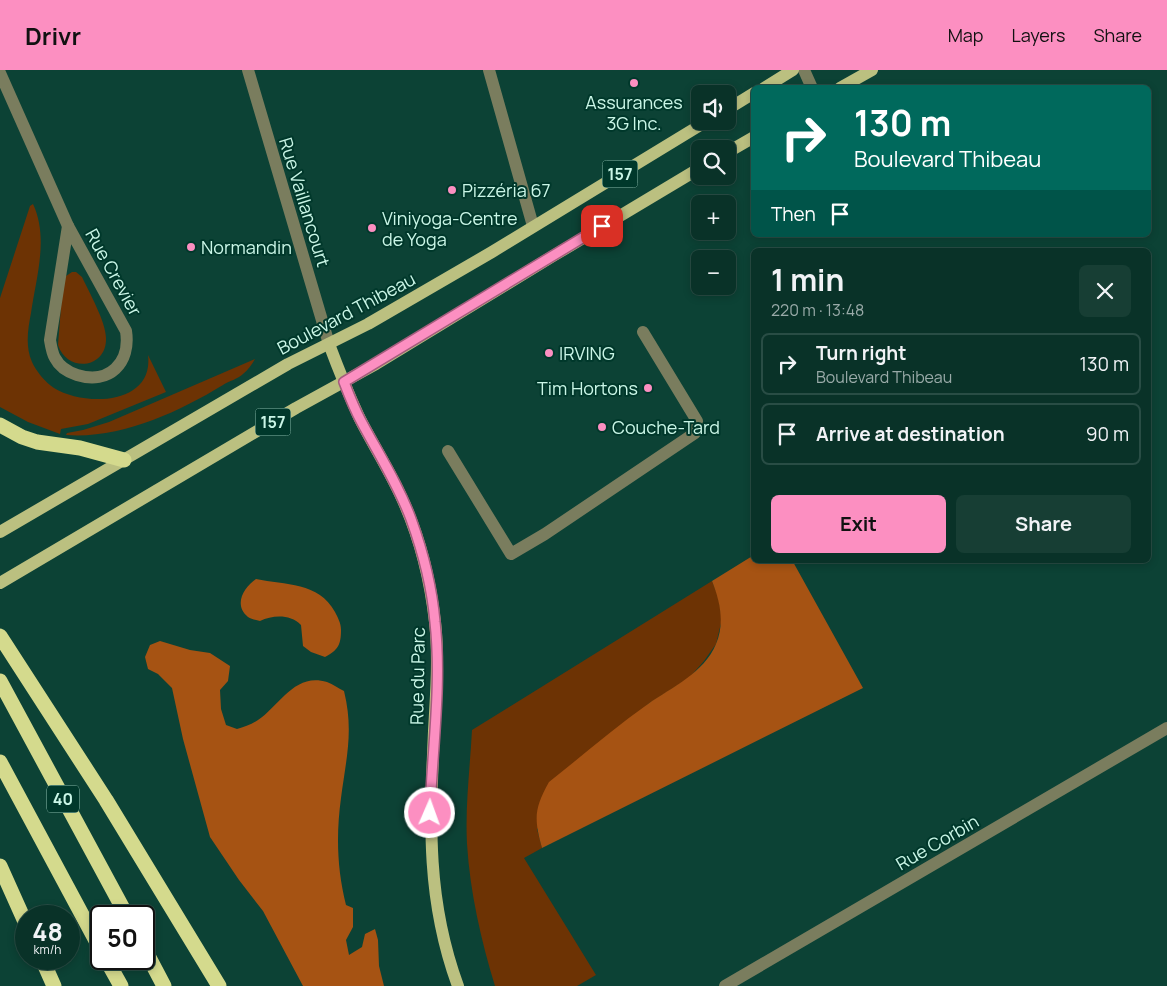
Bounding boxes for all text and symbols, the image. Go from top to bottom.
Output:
text: Drivr [25,19,81,52]
text: Map [948,23,983,47]
text: Layers [1011,23,1065,47]
text: Share [1093,23,1142,47]
marker: Assurances 3G Inc. [628,77,640,89]
map controls [691,85,736,295]
button: sound [691,85,736,130]
place label: Assurances 3G Inc. [585,90,683,135]
text: 130 m [854,99,951,147]
icon: right [771,105,836,170]
street label: Rue Vaillancourt [274,134,336,270]
button: search [691,140,736,185]
text: Boulevard Thibeau [854,144,1041,174]
road number: 157 [602,160,638,188]
place label: Pizzéria 67 [462,178,551,202]
marker: Pizzéria 67 [446,184,458,196]
button: + [691,195,736,240]
icon: arrive [826,200,854,228]
text: Then [771,201,816,227]
pin [581,205,623,247]
place label: Viniyoga-Centre de Yoga [382,206,517,251]
icon: arrive [588,212,616,240]
marker: Viniyoga-Centre de Yoga [366,222,378,234]
street label: Rue Crevier [80,224,148,320]
place label: Normandin [201,235,292,259]
marker: Normandin [185,241,197,253]
button: − [691,250,736,295]
text: 1 min [771,259,844,300]
button: close [1079,265,1131,317]
street label: Boulevard Thibeau [273,266,419,360]
text: 220 m · 13:48 [771,299,864,321]
text: Turn right [816,340,906,366]
place label: IRVING [559,341,615,365]
marker: IRVING [543,347,555,359]
icon: right [773,350,801,378]
text: 130 m [1080,351,1129,377]
text: Boulevard Thibeau [816,366,952,388]
place label: Tim Hortons [537,376,638,400]
marker: Tim Hortons [642,382,654,394]
road number: 157 [256,408,290,436]
place label: Couche-Tard [612,415,720,439]
icon: arrive [773,420,801,448]
marker: Couche-Tard [596,421,608,433]
text: Arrive at destination [816,421,1005,447]
text: 90 m [1086,421,1129,447]
button: Exit [771,495,946,553]
button: Share [956,495,1131,553]
street label: Rue du Parc [404,627,430,725]
road number: 40 [47,786,79,812]
position arrow [403,786,455,838]
street label: Rue Corbin [891,809,983,875]
speed limit sign: 50 [90,905,155,970]
text: 48 [32,914,63,949]
text: km/h [34,941,61,958]

